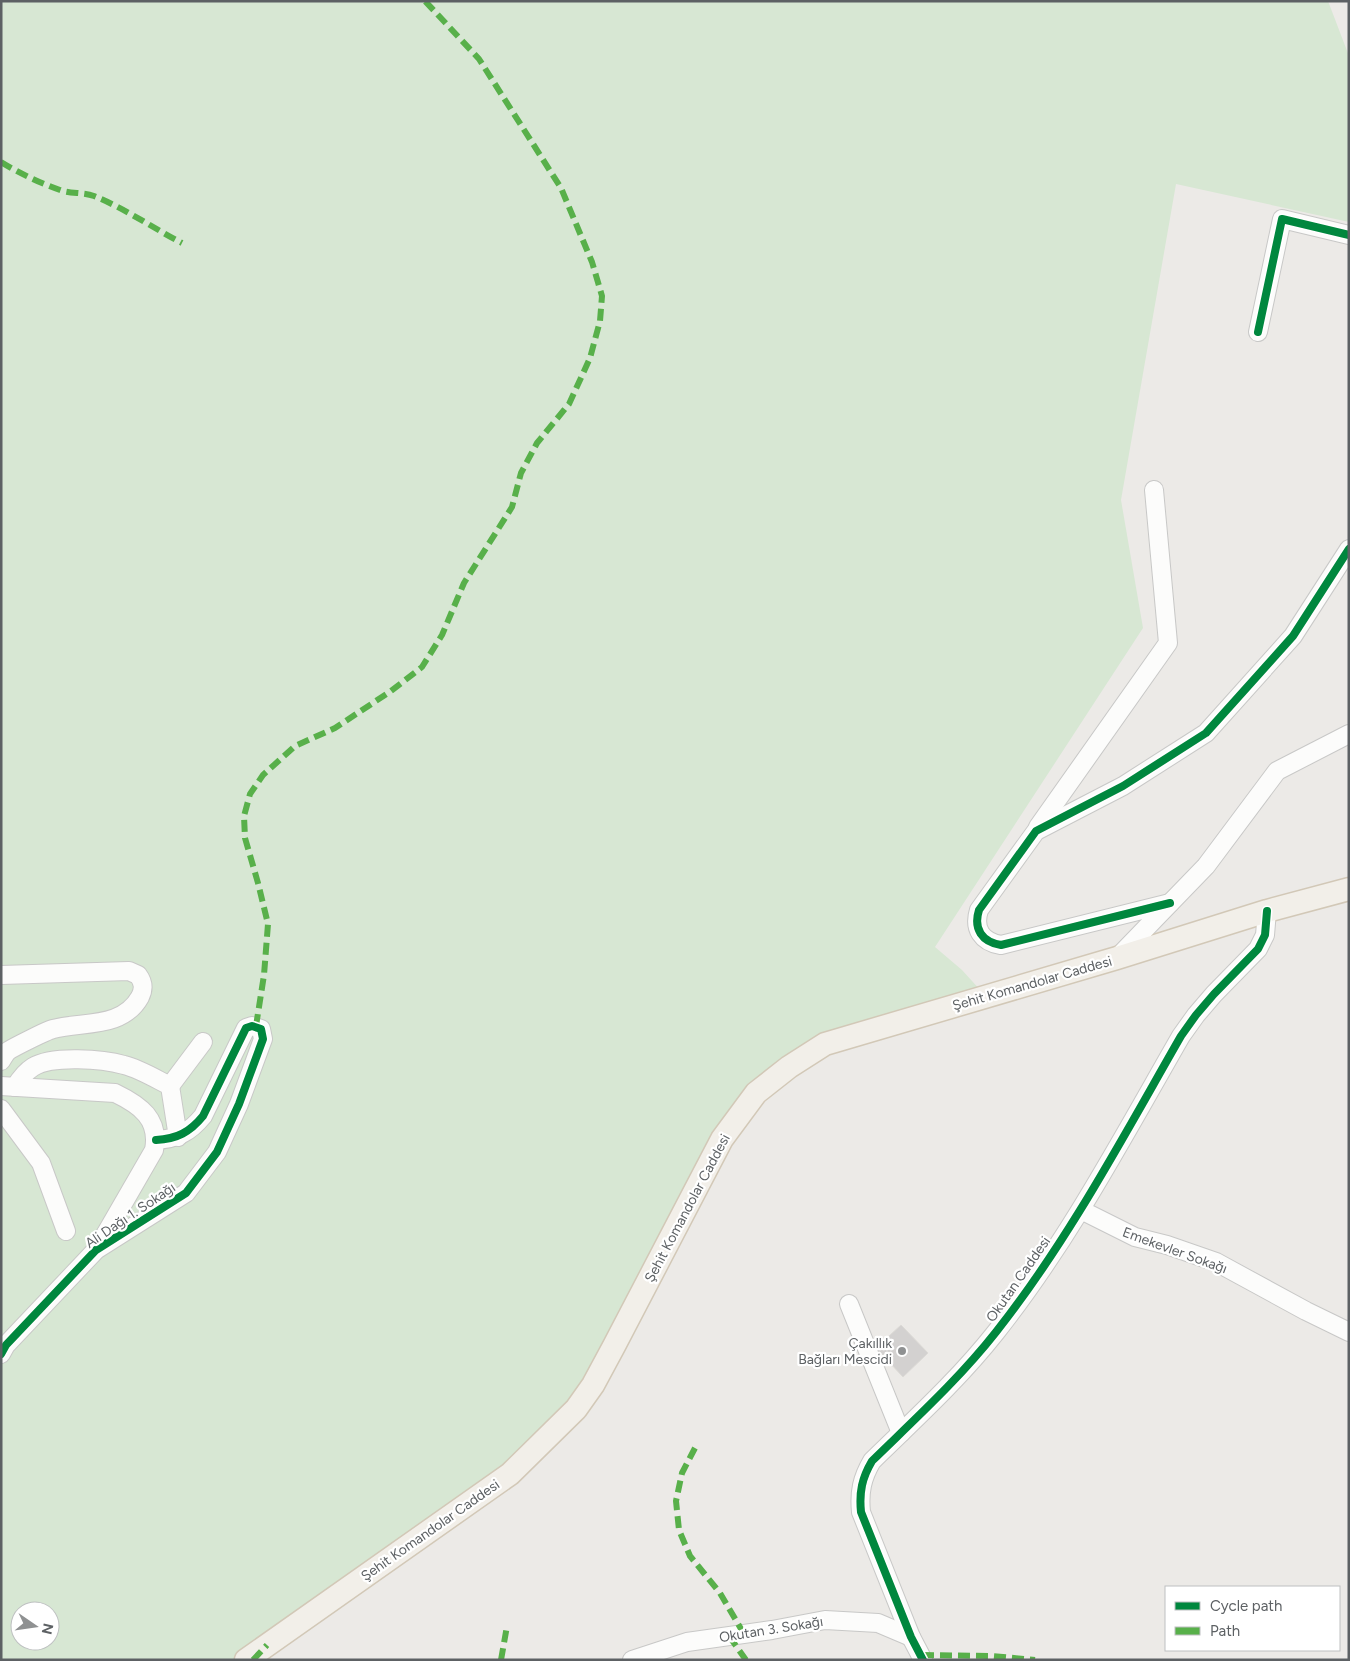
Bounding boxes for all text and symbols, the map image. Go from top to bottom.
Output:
street label: Şehit Komandolar Caddesi [950,953,1114,1014]
street label: Şehit Komandolar Caddesi [641,1131,734,1285]
street label: Ali Dağı 1. Sokağı [82,1179,179,1252]
street label: Emekevler Sokağı [1120,1224,1229,1277]
street label: Okutan Caddesi [983,1233,1054,1325]
place label: Çakıllık Bağları Mescidi [798,1335,892,1368]
marker: Çakıllık Bağları Mescidi [896,1345,908,1357]
street label: Şehit Komandolar Caddesi [358,1476,503,1585]
legend [1165,1586,1340,1651]
text: Cycle path [1210,1597,1282,1615]
north arrow [10,1601,60,1651]
street label: Okutan 3. Sokağı [718,1613,824,1646]
text: N [38,1622,57,1636]
text: Path [1210,1622,1240,1640]

